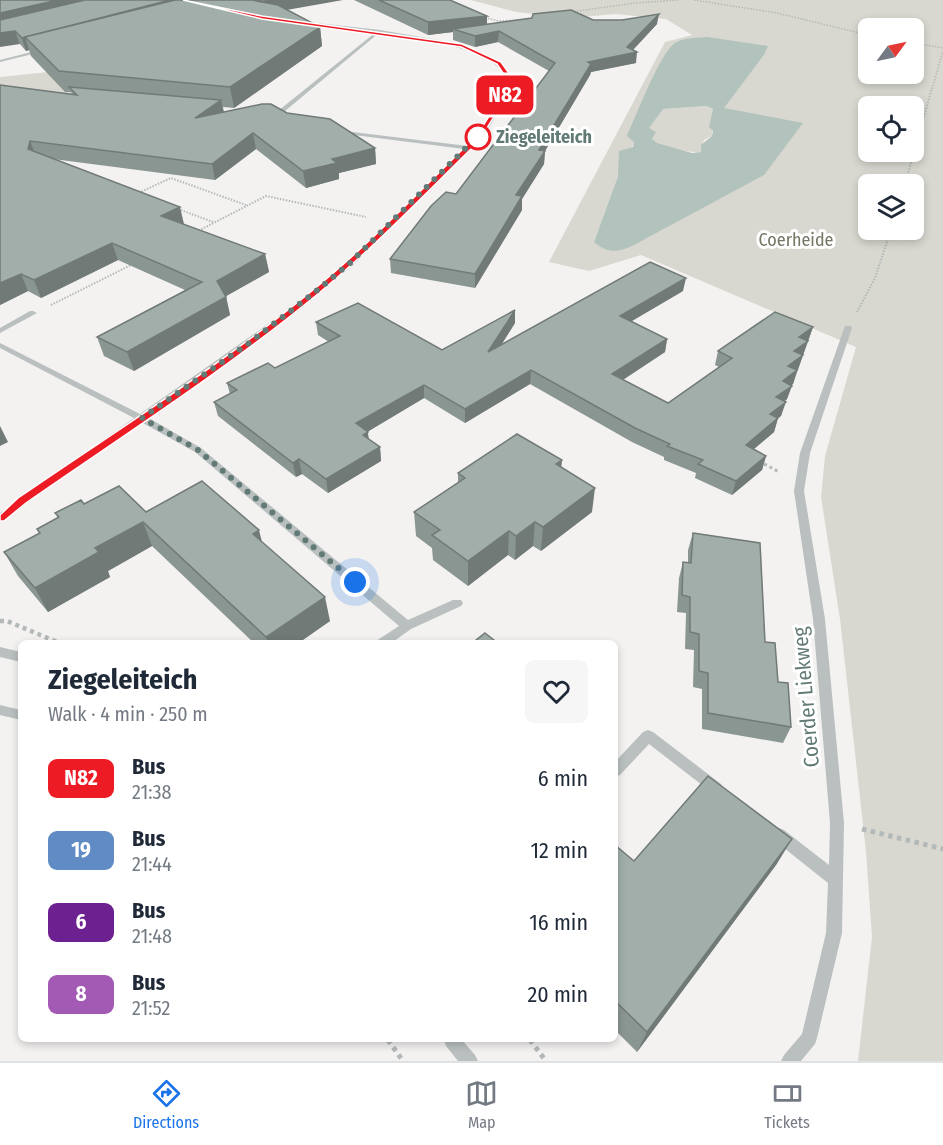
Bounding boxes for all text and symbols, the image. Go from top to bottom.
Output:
north arrow [858,18,924,84]
map controls [858,18,924,240]
line badge: N82 [470,76,540,115]
text: N82 [488,82,522,108]
button: locate [858,96,924,162]
marker: Ziegeleiteich [465,124,491,150]
place label: Ziegeleiteich [496,126,592,148]
button: layers [858,174,924,240]
park label: Coerheide [759,229,834,251]
your location [340,567,370,597]
street label: Coerder Liekweg [787,625,825,768]
button: heart [525,660,588,723]
text: Ziegeleiteich [48,663,197,696]
text: Walk · 4 min · 250 m [48,702,208,726]
text: Bus [132,753,165,780]
text: N82 [64,765,98,791]
text: 6 min [538,765,588,792]
text: 21:38 [132,780,172,804]
text: Bus [132,825,165,852]
text: 19 [71,837,91,863]
text: 12 min [530,837,588,864]
text: 21:44 [132,852,172,876]
text: Bus [132,897,165,924]
text: 6 [76,909,86,935]
text: 16 min [529,909,588,936]
text: 21:48 [132,924,172,948]
text: Bus [132,969,165,996]
text: 8 [75,981,87,1007]
text: 20 min [528,981,588,1008]
text: 21:52 [132,996,170,1020]
tab: Directions [133,1077,199,1132]
tab: Map [465,1077,498,1132]
tab: Tickets [764,1077,810,1132]

